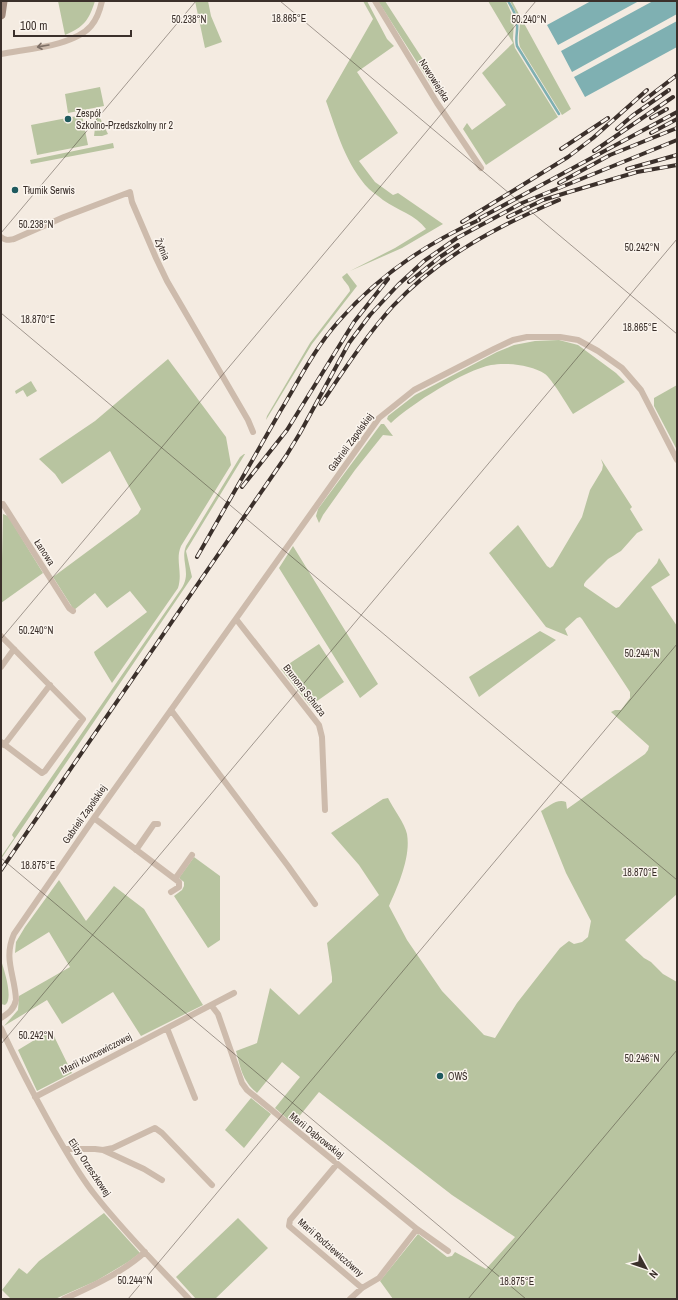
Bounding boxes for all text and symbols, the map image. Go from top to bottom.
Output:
scale bar [14,12,131,38]
text: 18.865°E [272,12,306,25]
text: 50.238°N [172,13,207,26]
text: 50.240°N [512,13,547,26]
text: 100 m [20,18,47,34]
one-way arrow [37,42,50,50]
street label: Nowowiejska [416,56,453,105]
place label: Zespół Szkolno-Przedszkolny nr 2 [76,107,174,132]
marker: Zespół Szkolno-Przedszkolny nr 2 [63,114,73,124]
place label: Tłumik Serwis [23,184,75,197]
marker: Tłumik Serwis [10,185,20,195]
text: 50.238°N [19,218,54,231]
street label: Żytnia [152,236,173,263]
text: 50.242°N [625,241,660,254]
text: 18.870°E [21,313,55,326]
text: 18.865°E [623,321,657,334]
street label: Gabrieli Zapolskiej [325,410,376,474]
street label: Łanowa [31,537,58,568]
text: 50.240°N [19,624,54,637]
text: 50.244°N [625,647,660,660]
street label: Brunona Schulza [280,662,329,719]
street label: Gabrieli Zapolskiej [59,782,110,846]
text: 18.875°E [21,859,55,872]
text: 18.870°E [623,866,657,879]
text: 50.242°N [19,1029,54,1042]
street label: Marii Kuncewiczowej [59,1030,134,1077]
text: 50.246°N [625,1052,660,1065]
place label: OWŚ [448,1070,468,1083]
marker: OWŚ [435,1071,445,1081]
street label: Marii Dąbrowskiej [287,1110,347,1161]
street label: Elizy Orzeszkowej [65,1136,114,1199]
street label: Marii Rodziewiczówny [295,1215,367,1280]
north arrow [626,1248,666,1288]
text: N [646,1267,661,1281]
text: 50.244°N [118,1274,153,1287]
text: 18.875°E [500,1275,534,1288]

